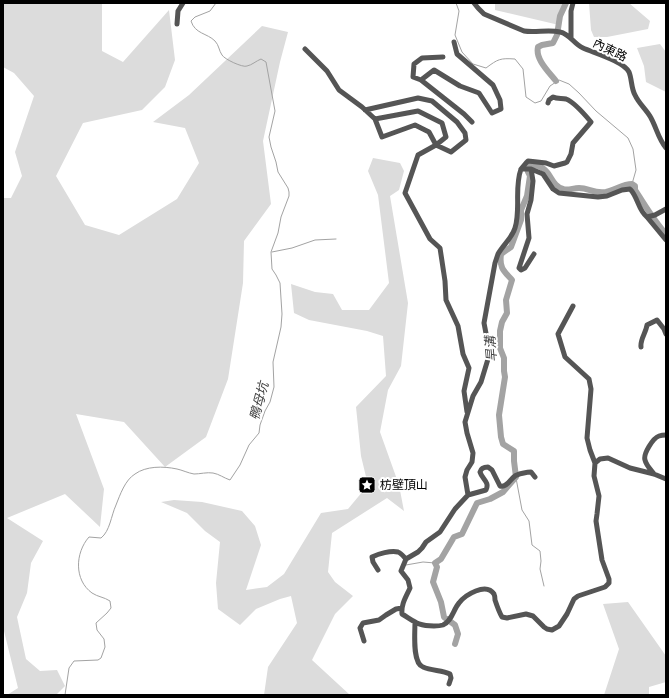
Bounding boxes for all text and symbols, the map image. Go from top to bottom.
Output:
street label: 內東路 [591,36,629,64]
water label: 旱溝 [482,333,500,363]
water label: 鴨母坑 [247,378,272,422]
place icon: 枋壁頂山 [357,475,377,495]
place label: 枋壁頂山 [380,478,428,492]

